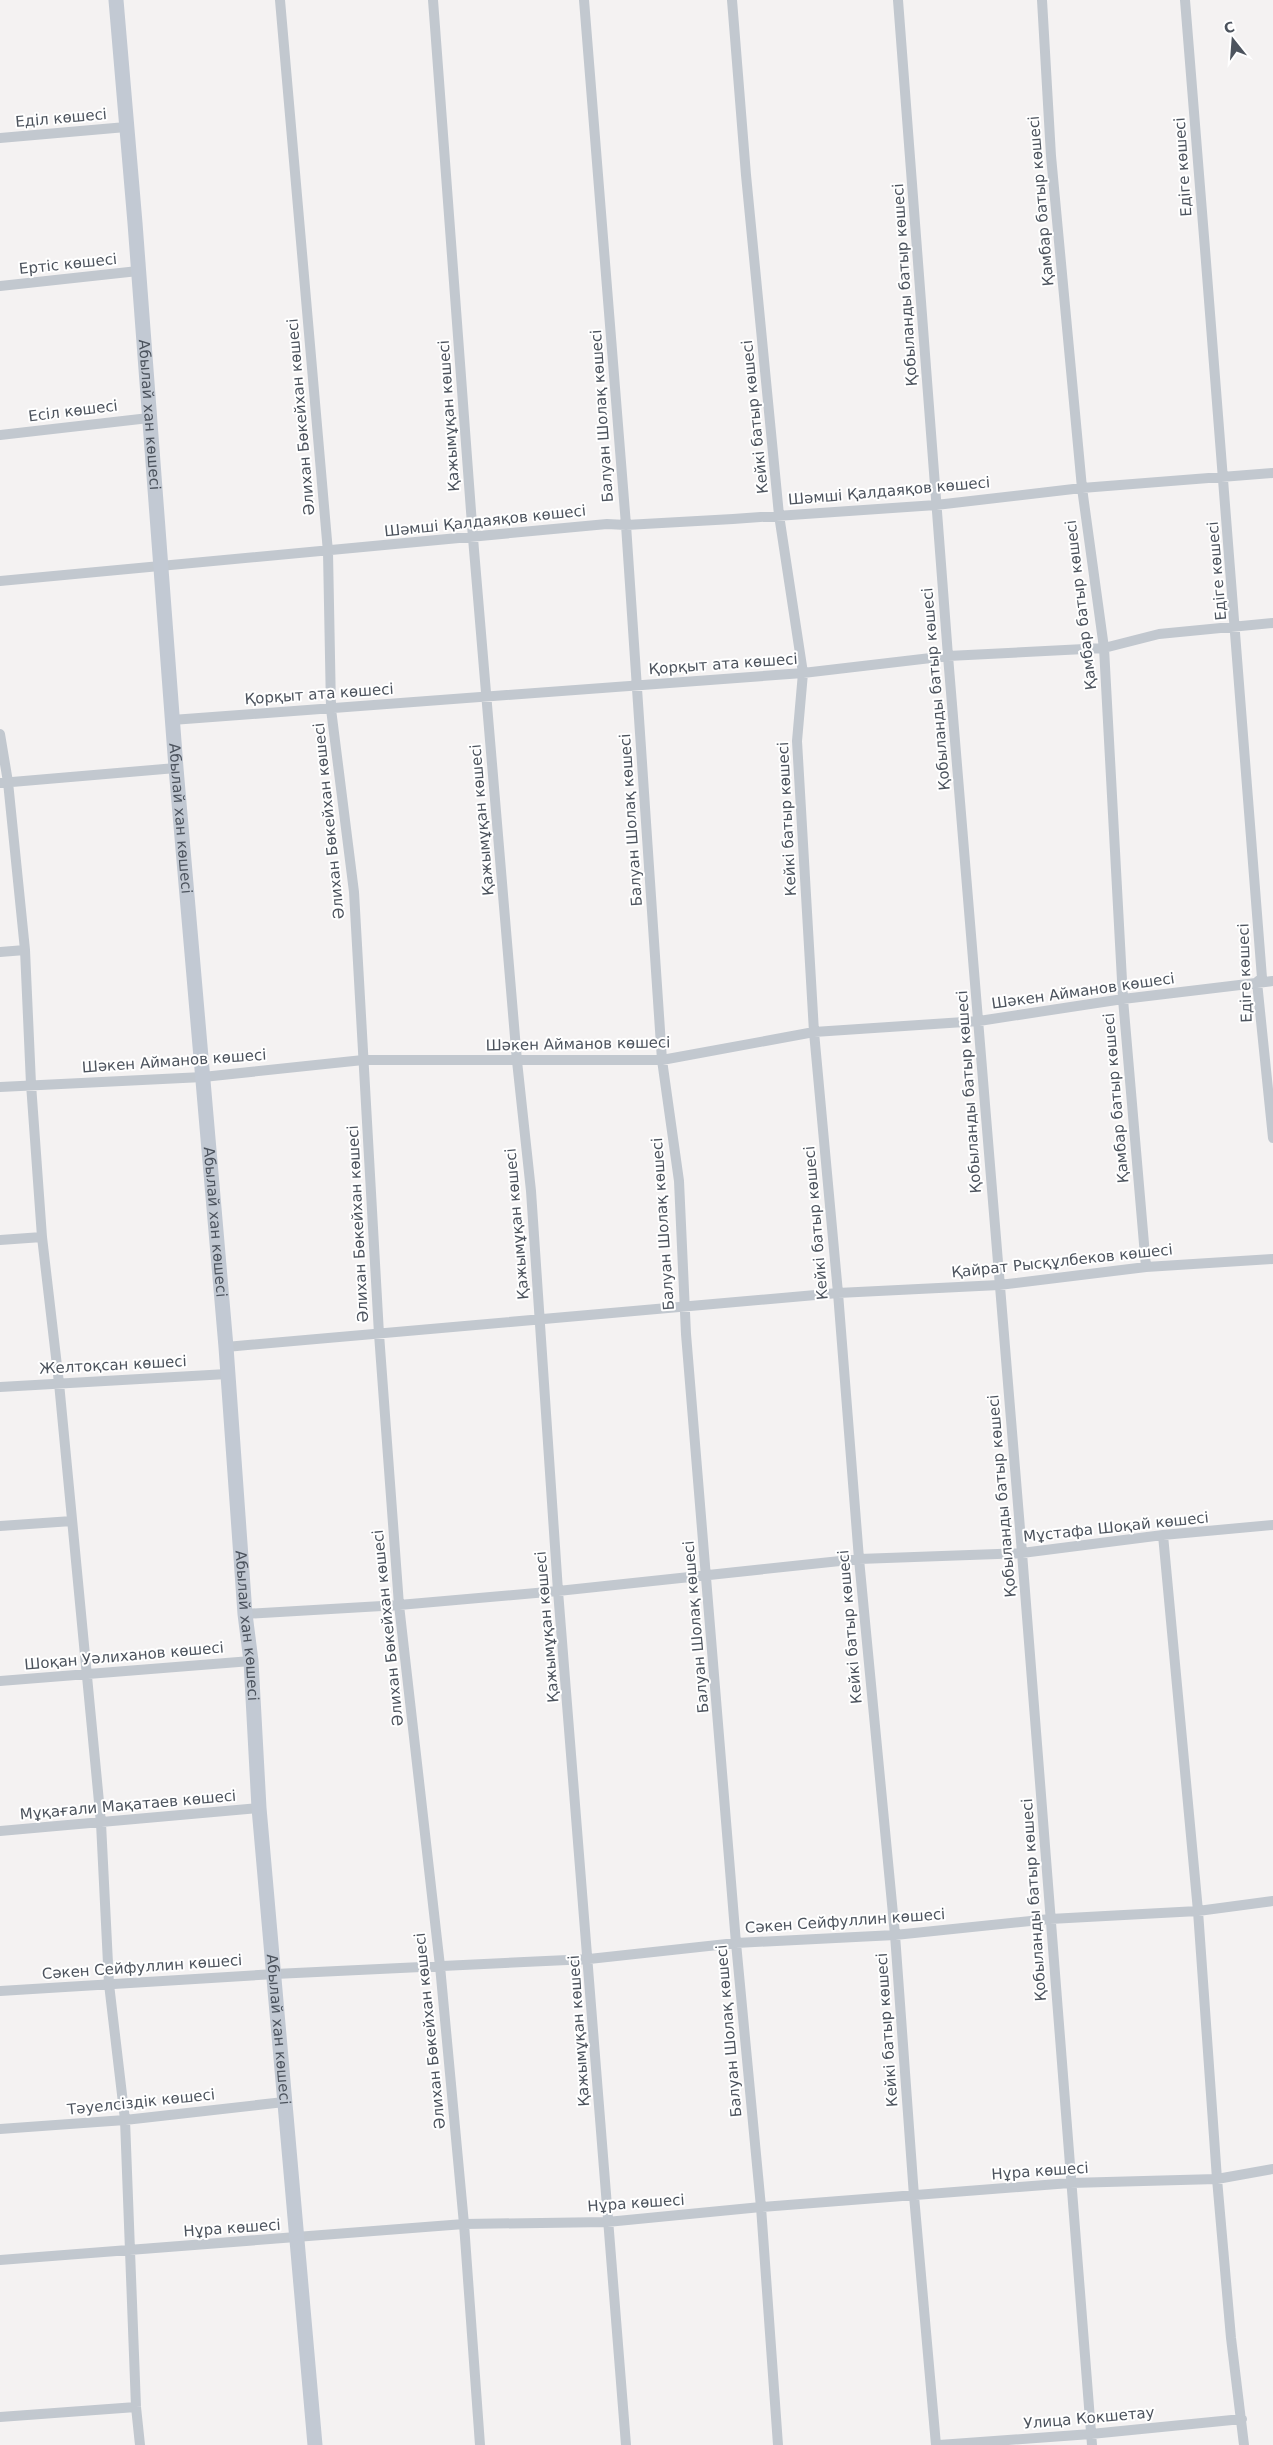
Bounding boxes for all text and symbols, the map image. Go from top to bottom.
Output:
north arrow [1208,15,1258,65]
text: С [1222,18,1236,37]
street label: Еділ көшесі [14,105,108,131]
street label: Қамбар батыр көшесі [1025,115,1057,287]
street label: Едіге көшесі [1171,117,1195,217]
street label: Қобыланды батыр көшесі [889,183,921,387]
street label: Ертіс көшесі [18,250,118,278]
street label: Әлихан Бөкейхан көшесі [283,318,319,516]
street label: Балуан Шолақ көшесі [587,329,617,503]
street label: Абылай хан көшесі [135,339,164,491]
street label: Кейкі батыр көшесі [738,339,772,495]
street label: Қажымұқан көшесі [435,340,463,492]
street label: Есіл көшесі [27,397,119,425]
street label: Шәмші Қалдаяқов көшесі [787,473,991,509]
street label: Шәмші Қалдаяқов көшесі [383,501,587,541]
street label: Қамбар батыр көшесі [1062,519,1100,691]
street label: Едіге көшесі [1204,521,1230,621]
street label: Қобыланды батыр көшесі [918,587,954,791]
street label: Қорқыт ата көшесі [648,650,798,678]
street label: Қорқыт ата көшесі [244,680,394,708]
street label: Әлихан Бөкейхан көшесі [310,722,348,920]
street label: Балуан Шолақ көшесі [616,733,646,907]
street label: Кейкі батыр көшесі [774,741,800,897]
street label: Абылай хан көшесі [165,743,196,894]
street label: Қажымұқан көшесі [466,744,498,896]
street label: Едіге көшесі [1234,923,1256,1023]
street label: Шәкен Айманов көшесі [990,969,1176,1013]
street label: Қобыланды батыр көшесі [953,990,985,1194]
street label: Қамбар батыр көшесі [1100,1012,1132,1184]
street label: Шәкен Айманов көшесі [485,1033,671,1055]
street label: Шәкен Айманов көшесі [81,1046,267,1076]
street label: Әлихан Бөкейхан көшесі [344,1125,372,1323]
street label: Балуан Шолақ көшесі [648,1137,678,1311]
street label: Кейкі батыр көшесі [800,1145,832,1301]
street label: Абылай хан көшесі [200,1146,231,1298]
street label: Қажымұқан көшесі [501,1148,533,1300]
street label: Қайрат Рысқұлбеков көшесі [950,1240,1174,1282]
street label: Желтоқсан көшесі [39,1352,187,1378]
street label: Қобыланды батыр көшесі [984,1394,1020,1598]
street label: Мұстафа Шоқай көшесі [1022,1508,1210,1546]
street label: Әлихан Бөкейхан көшесі [369,1529,407,1727]
street label: Балуан Шолақ көшесі [679,1540,713,1714]
street label: Кейкі батыр көшесі [834,1549,866,1705]
street label: Абылай хан көшесі [232,1550,262,1701]
street label: Қажымұқан көшесі [531,1551,563,1703]
street label: Шоқан Уәлиханов көшесі [24,1638,224,1674]
street label: Мұқағали Мақатаев көшесі [19,1787,237,1823]
street label: Қобыланды батыр көшесі [1018,1798,1050,2002]
street label: Сәкен Сейфуллин көшесі [744,1905,946,1937]
street label: Әлихан Бөкейхан көшесі [411,1932,449,2130]
street label: Балуан Шолақ көшесі [712,1944,746,2118]
street label: Сәкен Сейфуллин көшесі [41,1951,243,1983]
street label: Кейкі батыр көшесі [873,1952,901,2108]
street label: Абылай хан көшесі [263,1953,294,2105]
street label: Қажымұқан көшесі [565,1955,593,2107]
street label: Тәуелсіздік көшесі [65,2085,216,2119]
street label: Нұра көшесі [991,2159,1089,2183]
street label: Нұра көшесі [587,2191,685,2215]
street label: Нұра көшесі [183,2216,281,2240]
street label: Улица Кокшетау [1023,2403,1155,2433]

